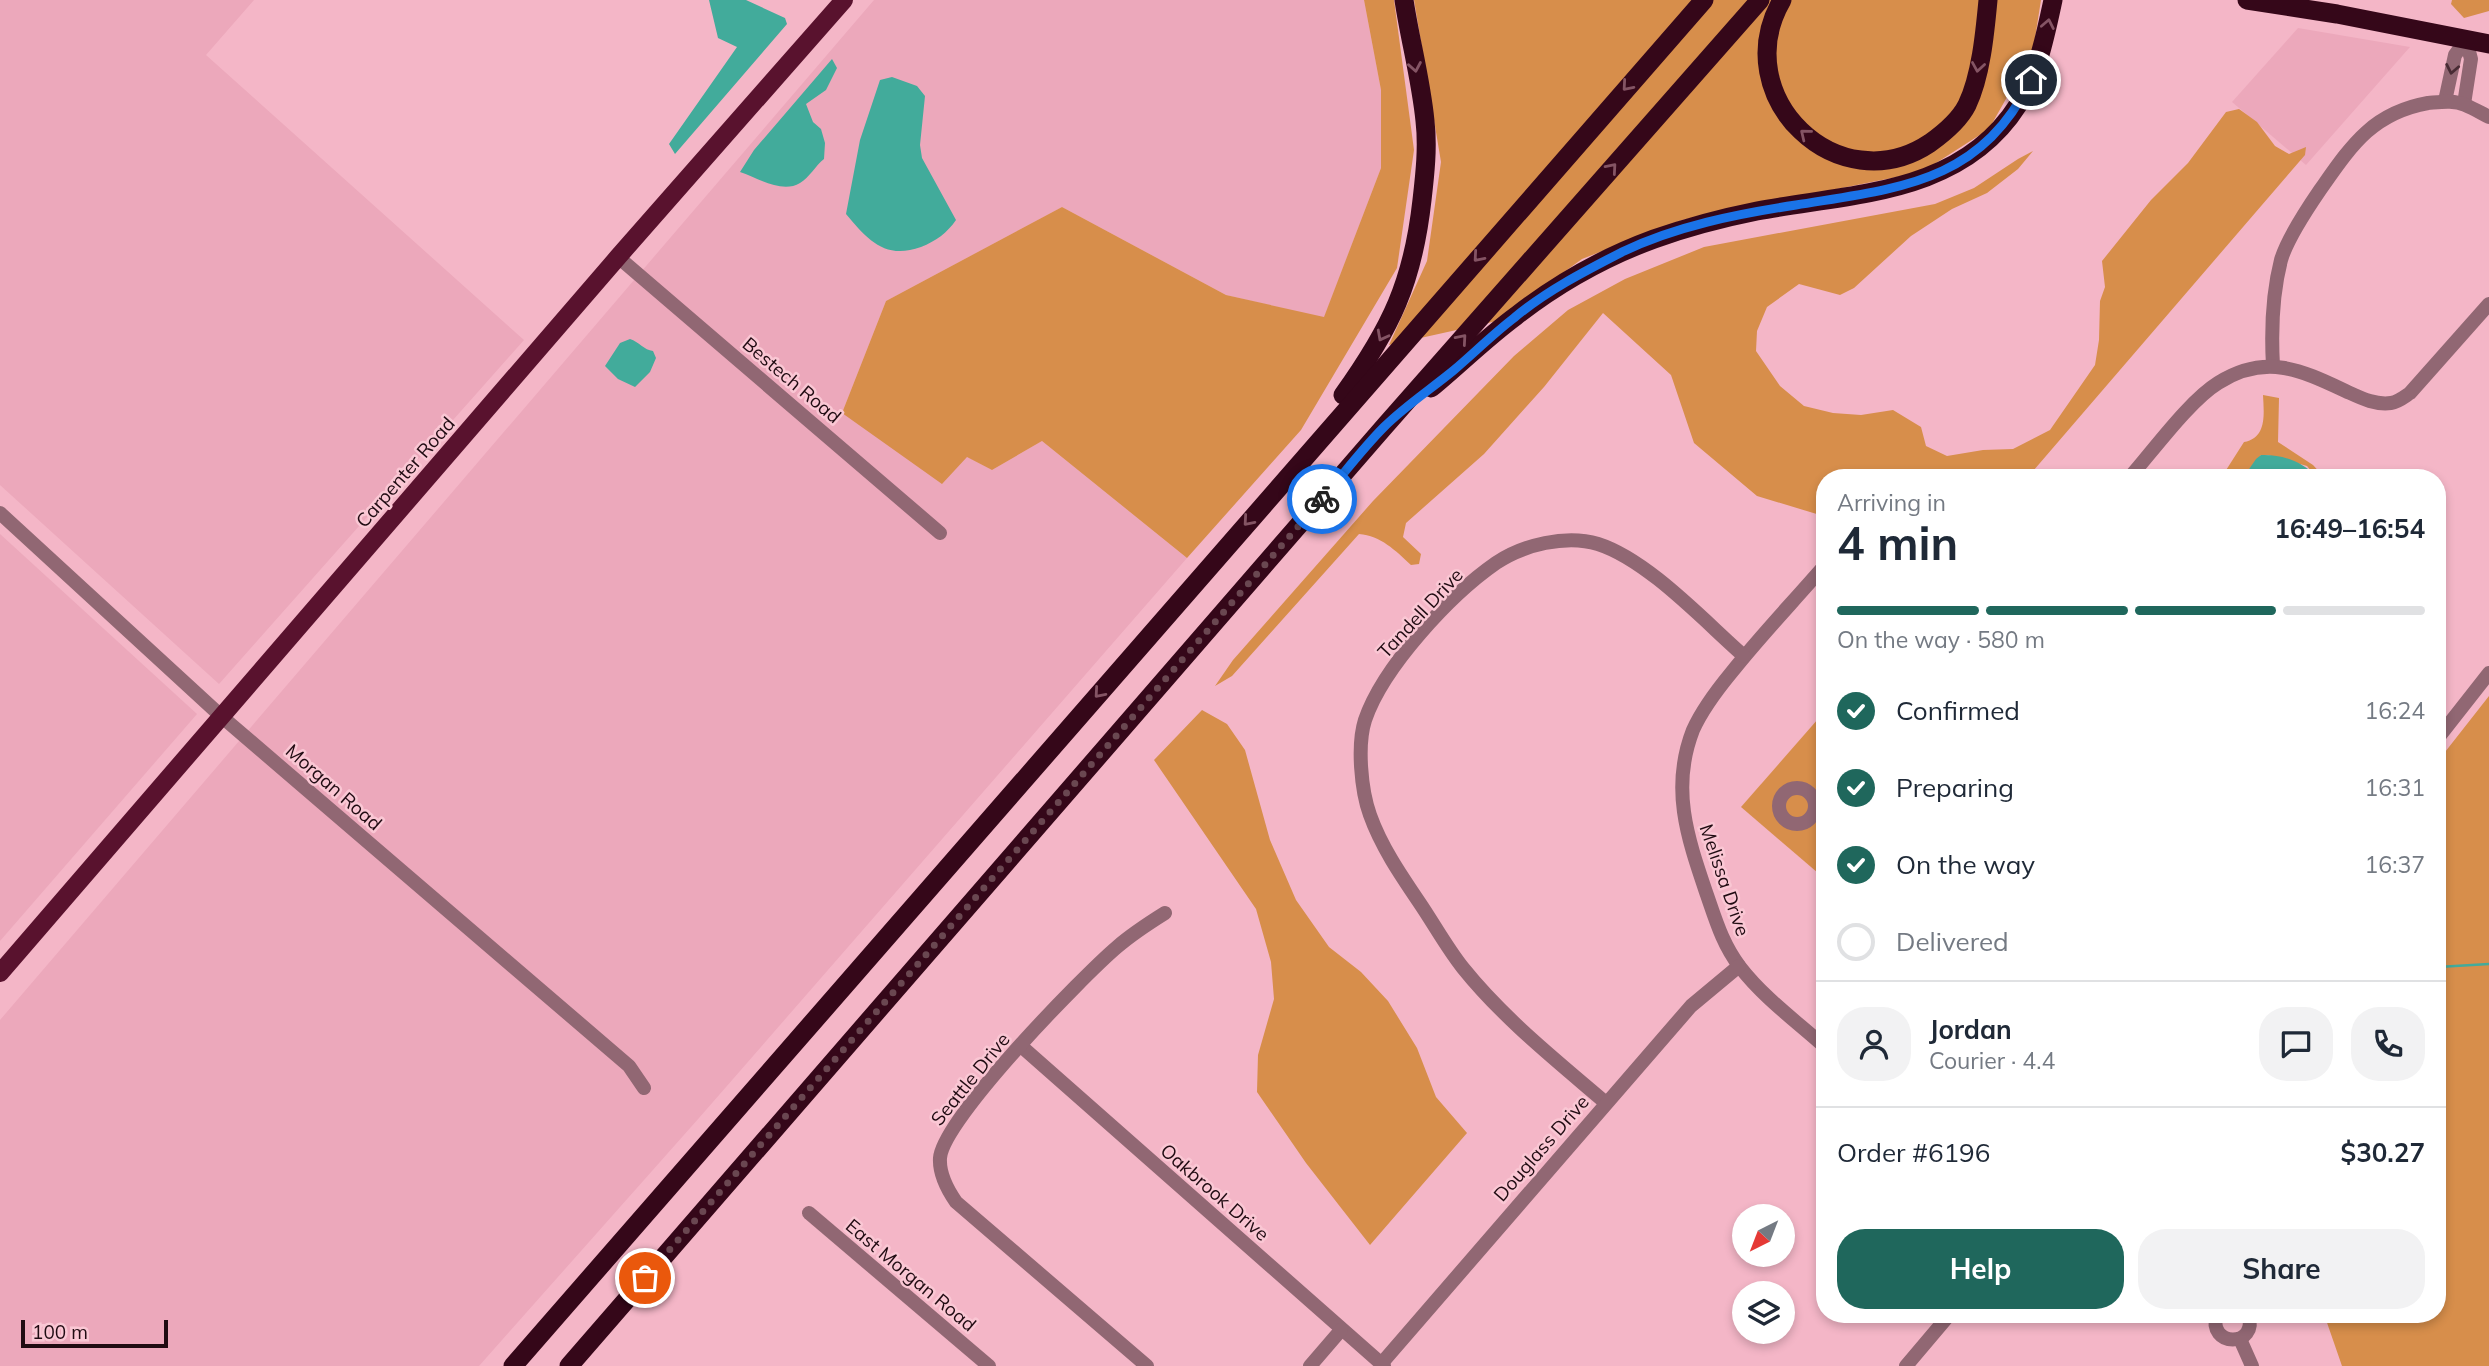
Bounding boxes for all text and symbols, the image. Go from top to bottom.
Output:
one-way arrow [2039,18,2054,30]
pin [2001,50,2061,110]
one-way arrow [1407,61,1422,73]
icon: home [2012,61,2050,99]
one-way arrow [1971,62,1986,73]
one-way arrow [2446,63,2461,75]
one-way arrow [1623,78,1635,91]
one-way arrow [1801,130,1813,143]
one-way arrow [1604,163,1616,176]
one-way arrow [1474,249,1486,262]
one-way arrow [1377,328,1390,341]
street label: Bestech Road [738,332,846,428]
one-way arrow [1454,334,1466,347]
street label: Carpenter Road [350,412,460,532]
courier [1287,464,1357,534]
icon: bike [1303,480,1341,518]
text: Arriving in [1837,488,1946,517]
text: 16:49–16:54 [2274,512,2425,545]
one-way arrow [1244,513,1256,526]
text: 4 min [1837,514,1958,572]
street label: Tandell Drive [1372,563,1468,663]
text: On the way · 580 m [1837,625,2045,654]
one-way arrow [1095,685,1107,698]
icon: check [1837,692,1875,730]
text: Confirmed [1896,694,2020,727]
text: 16:24 [2365,696,2425,725]
street label: Morgan Road [281,739,387,835]
icon: check [1837,769,1875,807]
text: Preparing [1896,771,2014,804]
text: 16:31 [2365,773,2425,802]
street label: Melissa Drive [1695,821,1755,939]
icon: check [1837,846,1875,884]
text: On the way [1896,848,2035,881]
text: 16:37 [2365,850,2425,879]
text: Delivered [1896,925,2009,958]
button: person [1837,1007,1911,1081]
button: chat [2259,1007,2333,1081]
button: phone [2351,1007,2425,1081]
text: Jordan [1929,1013,2012,1046]
street label: Seattle Drive [925,1028,1015,1130]
text: Courier · 4.4 [1929,1046,2055,1075]
street label: Douglass Drive [1488,1090,1594,1206]
text: Order #6196 [1837,1136,1990,1169]
text: $30.27 [2341,1136,2425,1169]
street label: Oakbrook Drive [1156,1138,1274,1246]
north arrow [1732,1204,1796,1267]
map controls [1732,1204,1795,1344]
street label: East Morgan Road [841,1213,981,1337]
button: Help [1837,1229,2124,1309]
button: Share [2138,1229,2425,1309]
pin [615,1248,675,1308]
icon: bag [626,1259,664,1297]
button: layers [1732,1281,1795,1344]
scale bar [21,1317,168,1349]
text: 100 m [32,1320,88,1344]

